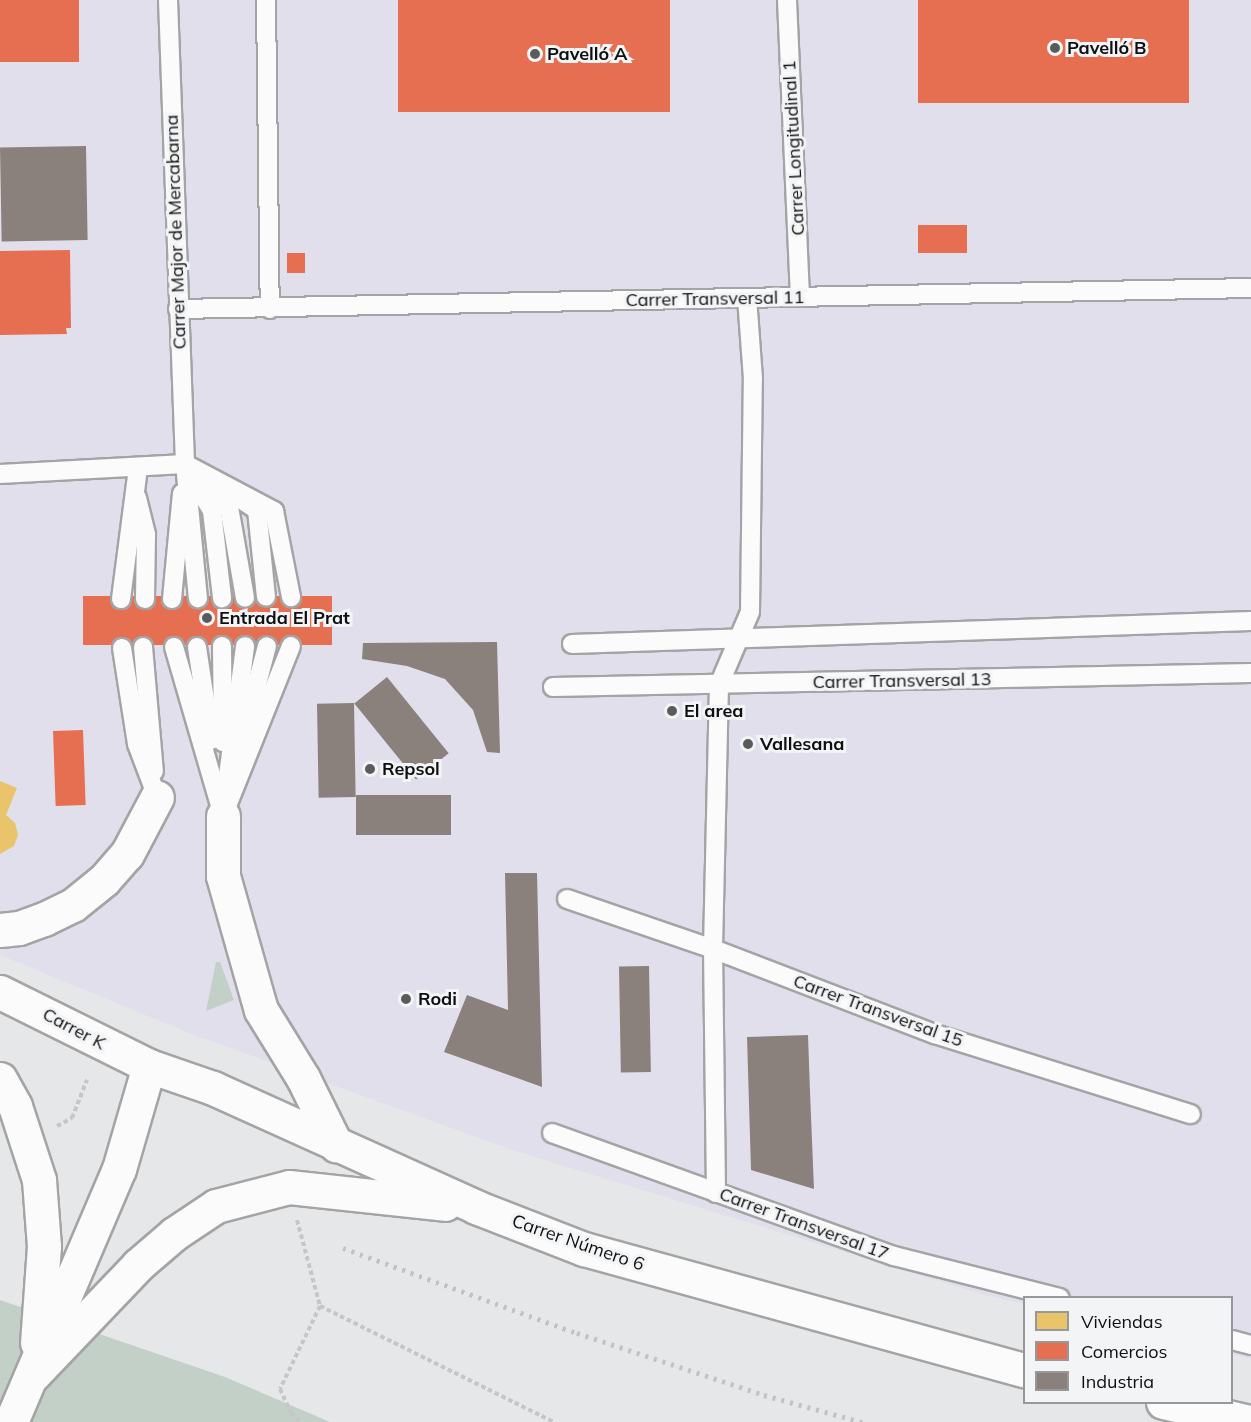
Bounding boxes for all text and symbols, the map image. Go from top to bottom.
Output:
place label: Pavelló B [1067,37,1147,59]
marker: Pavelló B [1048,41,1062,55]
place label: Pavelló A [547,43,628,65]
marker: Pavelló A [528,47,542,61]
street label: Carrer Longitudinal 1 [779,60,809,236]
street label: Carrer Major de Mercabarna [161,114,191,350]
street label: Carrer Transversal 11 [625,287,805,311]
place label: Entrada El Prat [219,607,350,629]
marker: Entrada El Prat [200,611,214,625]
street label: Carrer Transversal 13 [812,669,992,693]
place label: El area [684,700,743,722]
marker: El area [665,704,679,718]
place label: Vallesana [760,733,845,755]
marker: Vallesana [741,737,755,751]
place label: Repsol [382,758,440,780]
marker: Repsol [363,762,377,776]
street label: Carrer Transversal 15 [790,970,966,1052]
place label: Rodi [418,988,457,1010]
marker: Rodi [399,992,413,1006]
street label: Carrer K [39,1003,109,1055]
street label: Carrer Transversal 17 [716,1183,892,1265]
street label: Carrer Número 6 [509,1210,647,1276]
legend [1023,1296,1233,1404]
text: Viviendas [1081,1310,1163,1333]
text: Comercios [1081,1340,1167,1363]
text: Industria [1081,1370,1154,1393]

